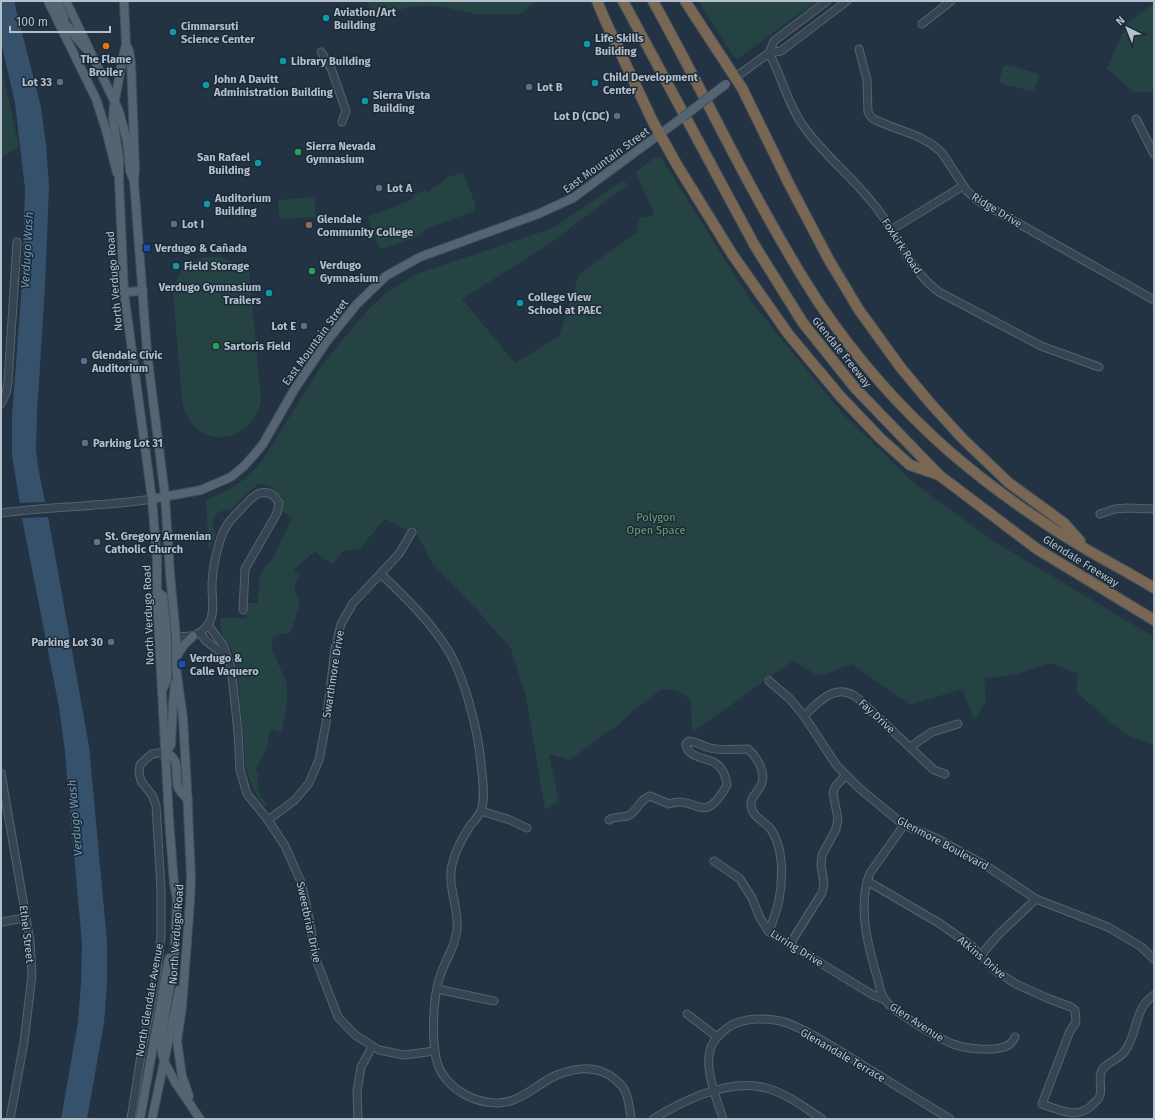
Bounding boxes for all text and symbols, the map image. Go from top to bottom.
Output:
place label: Aviation/Art Building [333,6,397,32]
scale bar [10,8,110,34]
north arrow [1107,8,1147,48]
marker: Aviation/Art Building [321,13,331,23]
text: N [1113,14,1128,28]
text: 100 m [16,15,48,29]
place label: Cimmarsuti Science Center [181,20,255,46]
marker: Cimmarsuti Science Center [168,27,178,37]
place label: Life Skills Building [595,32,644,58]
marker: Life Skills Building [582,39,592,49]
marker: The Flame Broiler [101,41,111,51]
place label: The Flame Broiler [81,53,131,79]
place label: Library Building [291,55,372,68]
marker: Library Building [278,56,288,66]
place label: Child Development Center [603,71,699,97]
place label: John A Davitt Administration Building [213,73,334,99]
place label: Lot 33 [22,76,52,89]
marker: Lot 33 [55,77,65,87]
marker: Child Development Center [590,78,600,88]
marker: John A Davitt Administration Building [201,80,211,90]
place label: Lot B [537,81,563,94]
marker: Lot B [524,82,534,92]
place label: Sierra Vista Building [373,89,430,115]
marker: Sierra Vista Building [360,96,370,106]
place label: Lot D (CDC) [554,110,609,123]
marker: Lot D (CDC) [612,111,622,121]
street label: East Mountain Street [561,125,652,196]
place label: Sierra Nevada Gymnasium [306,140,376,166]
marker: Sierra Nevada Gymnasium [293,147,303,157]
place label: San Rafael Building [197,151,251,177]
marker: San Rafael Building [253,158,263,168]
place label: Lot A [387,182,413,195]
marker: Lot A [374,183,384,193]
street label: Ridge Drive [969,190,1024,231]
place label: Auditorium Building [214,192,271,218]
marker: Auditorium Building [202,199,212,209]
water label: Verdugo Wash [18,211,36,289]
place label: Glendale Community College [317,213,413,239]
street label: Foxkirk Road [879,216,924,276]
place label: Lot I [182,218,204,231]
marker: Lot I [169,219,179,229]
marker: Glendale Community College [304,220,314,230]
street label: North Verdugo Road [104,230,125,332]
place label: Verdugo & Cañada [154,242,247,255]
marker: Verdugo & Cañada [142,243,152,253]
place label: Verdugo Gymnasium [319,259,378,285]
place label: Field Storage [184,260,249,273]
marker: Field Storage [171,261,181,271]
marker: Verdugo Gymnasium [307,266,317,276]
place label: Verdugo Gymnasium Trailers [158,281,262,307]
marker: Verdugo Gymnasium Trailers [264,288,274,298]
place label: College View School at PAEC [528,291,603,317]
street label: East Mountain Street [280,297,351,388]
marker: College View School at PAEC [515,298,525,308]
street label: Glendale Freeway [809,314,874,391]
place label: Lot E [272,320,296,333]
marker: Lot E [299,321,309,331]
place label: Sartoris Field [224,340,291,353]
marker: Sartoris Field [211,341,221,351]
place label: Glendale Civic Auditorium [91,349,163,375]
marker: Glendale Civic Auditorium [79,356,89,366]
place label: Parking Lot 31 [93,437,163,450]
marker: Parking Lot 31 [80,438,90,448]
park label: Polygon Open Space [627,511,685,537]
place label: St. Gregory Armenian Catholic Church [105,530,211,556]
street label: Glendale Freeway [1040,533,1122,590]
marker: St. Gregory Armenian Catholic Church [92,537,102,547]
street label: North Verdugo Road [140,565,157,665]
street label: Swarthmore Drive [320,629,347,719]
place label: Parking Lot 30 [32,636,104,649]
marker: Parking Lot 30 [106,637,116,647]
place label: Verdugo & Calle Vaquero [189,652,259,678]
marker: Verdugo & Calle Vaquero [177,659,187,669]
street label: Fay Drive [856,696,897,736]
water label: Verdugo Wash [65,779,85,857]
street label: Glenmore Boulevard [895,814,991,873]
street label: Sweetbriar Drive [294,880,323,964]
street label: North Verdugo Road [167,883,186,985]
street label: Ethel Street [17,904,37,964]
street label: Luring Drive [768,927,826,970]
street label: Atkins Drive [955,933,1009,981]
street label: North Glendale Avenue [133,942,166,1058]
street label: Glen Avenue [887,1000,946,1045]
street label: Glenandale Terrace [798,1026,887,1085]

